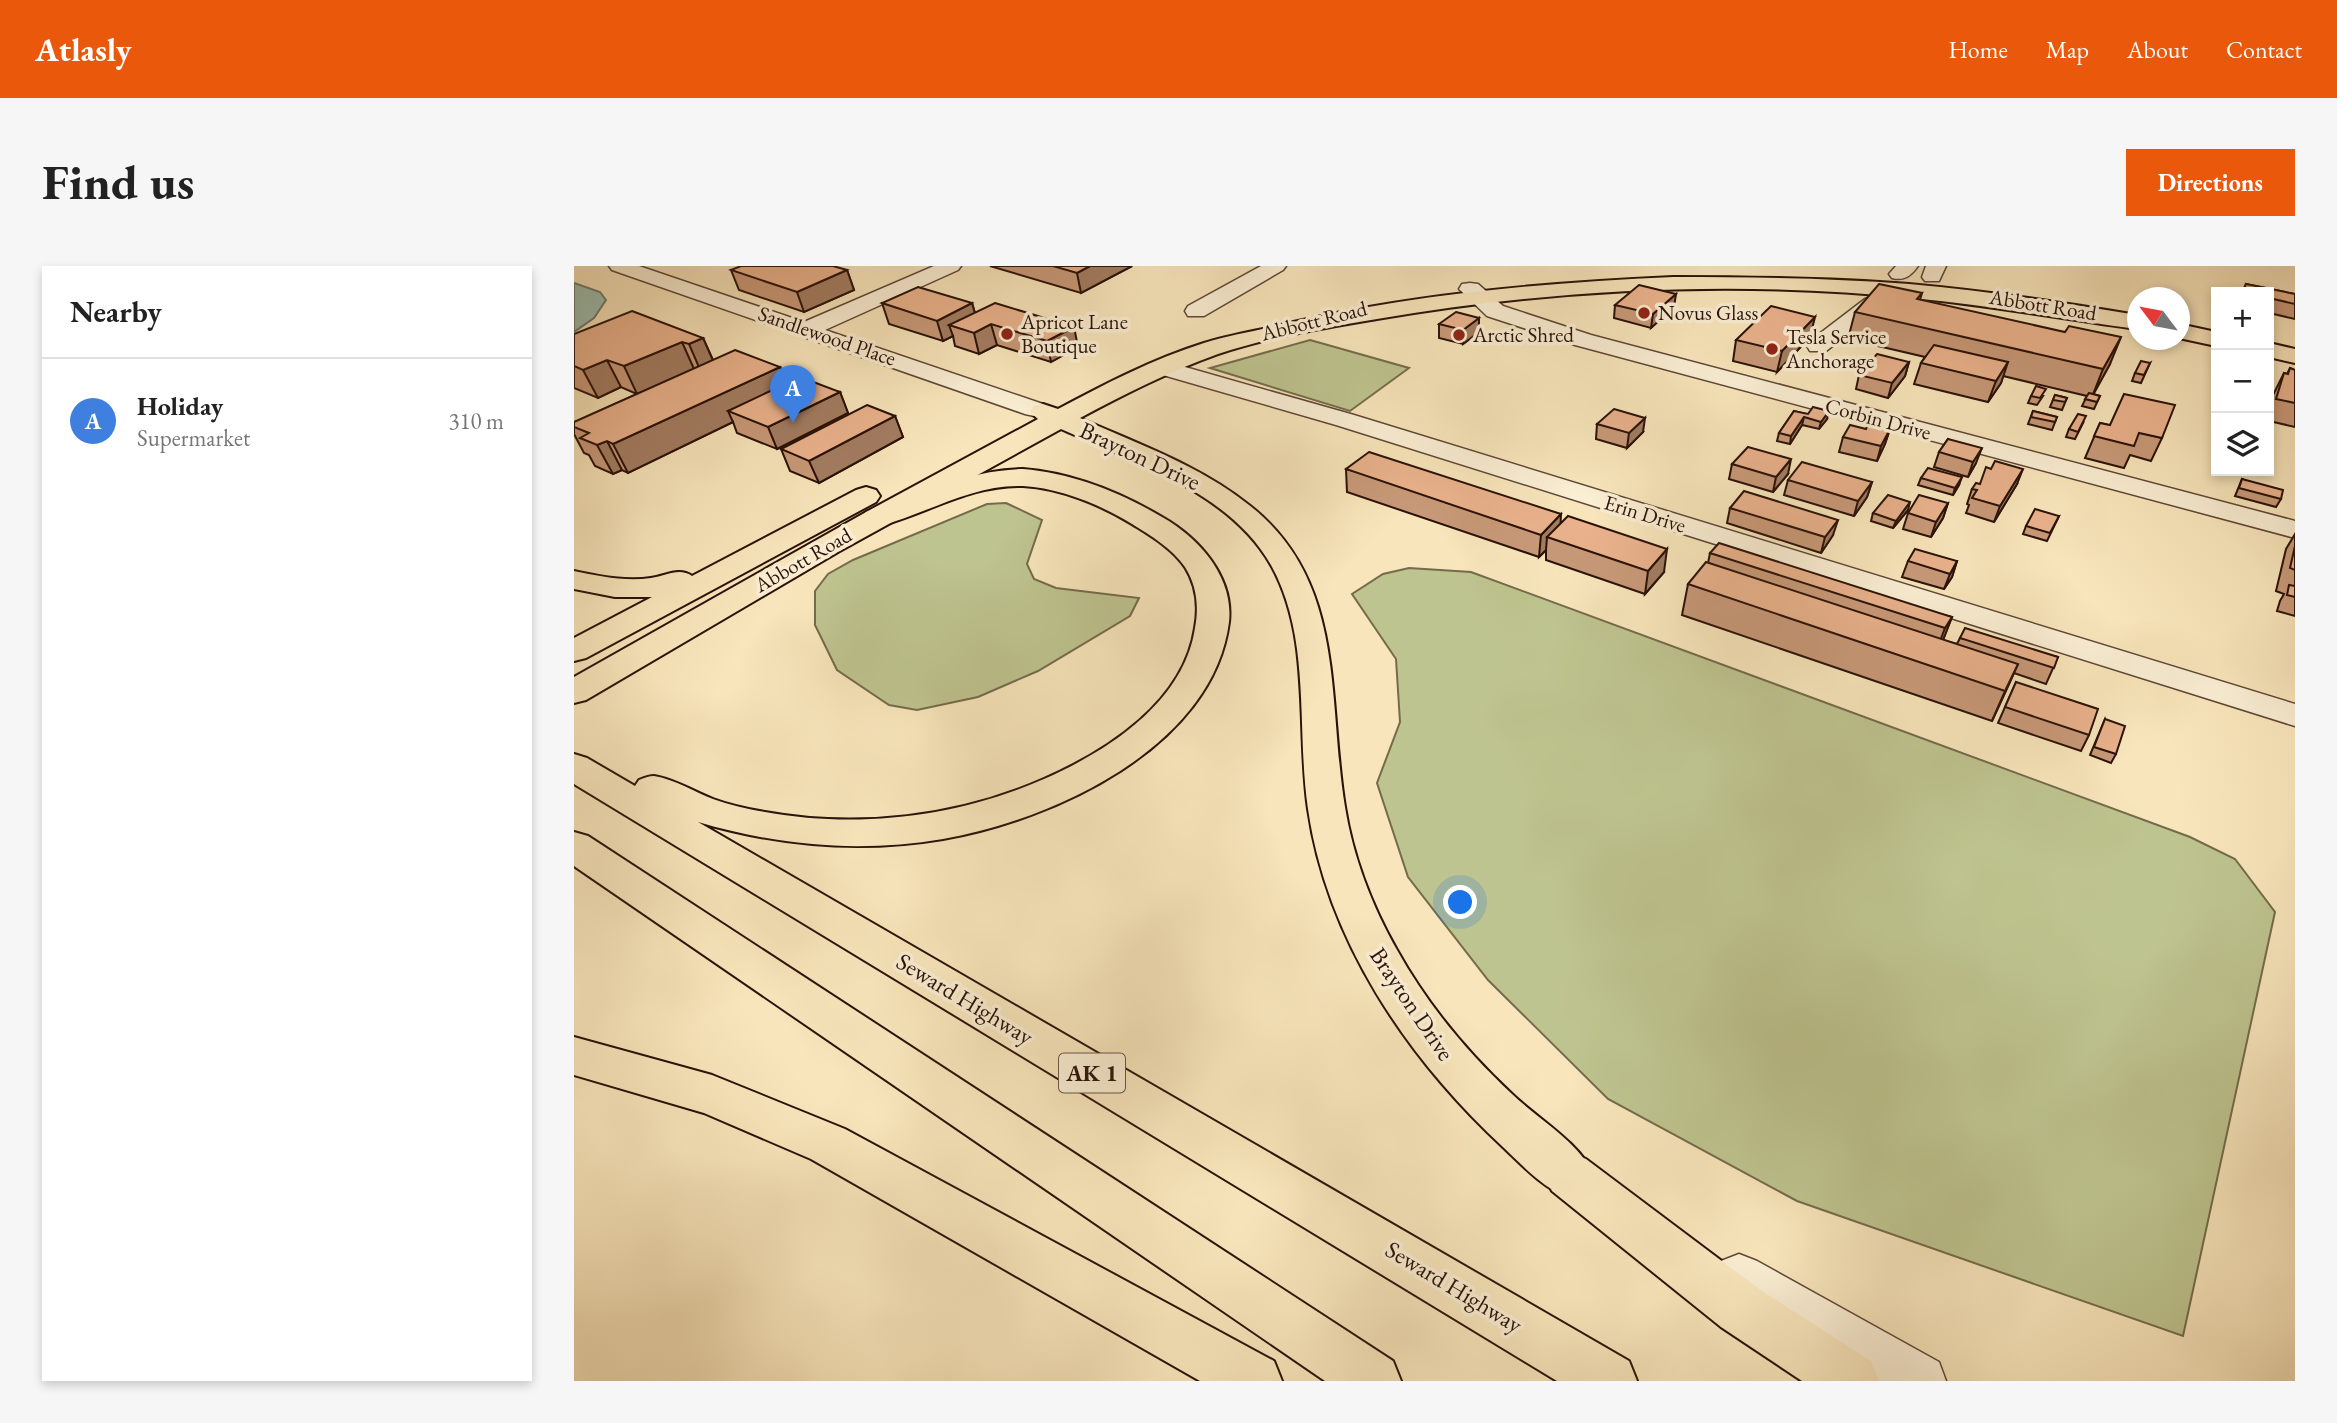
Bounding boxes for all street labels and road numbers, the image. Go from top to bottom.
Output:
street label: Abbott Road [1987,283,2099,326]
street label: Abbott Road [1257,294,1370,347]
street label: Sandlewood Place [755,299,900,372]
street label: Corbin Drive [1822,391,1934,446]
street label: Brayton Drive [1075,414,1206,497]
street label: Erin Drive [1601,488,1689,539]
street label: Abbott Road [748,521,857,599]
street label: Brayton Drive [1363,941,1462,1066]
street label: Seward Highway [891,945,1040,1052]
road number: AK 1 [1059,1054,1125,1093]
street label: Seward Highway [1380,1233,1529,1340]

